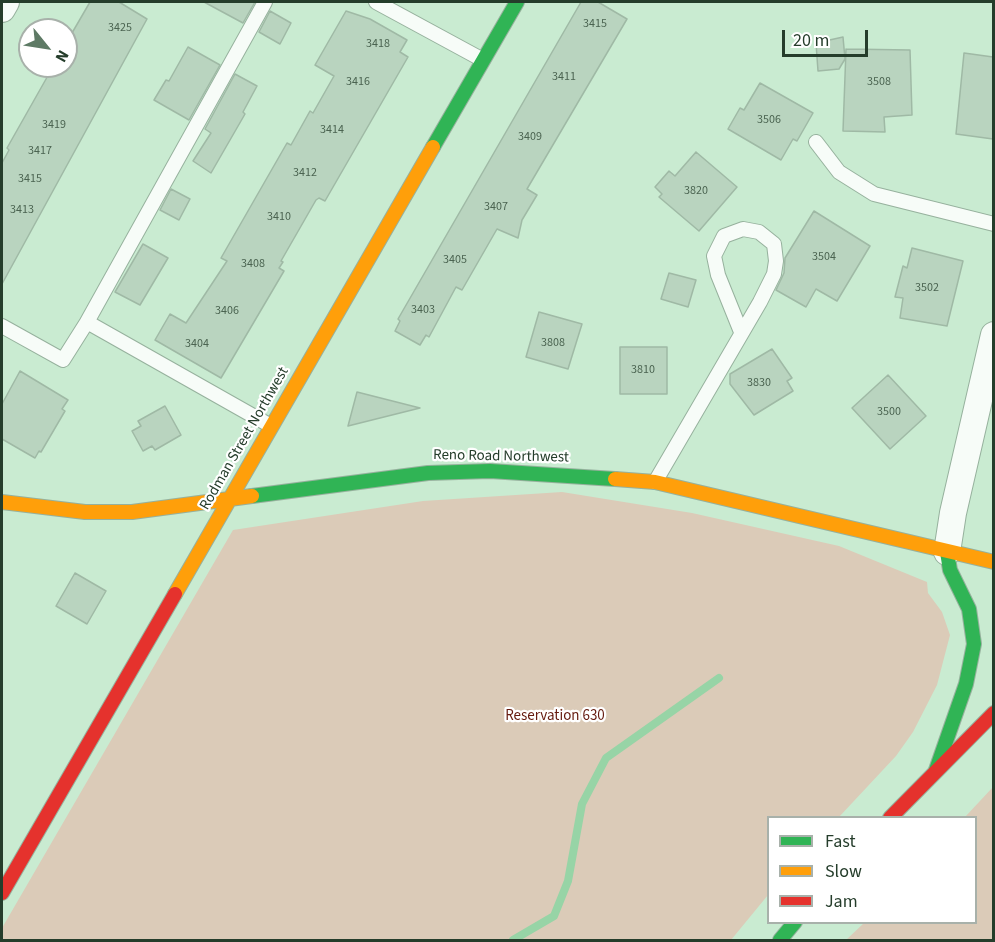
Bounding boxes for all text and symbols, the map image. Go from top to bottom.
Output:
house number: 3415 [583,17,607,31]
north arrow [18,18,78,78]
scale bar [785,18,870,56]
house number: 3425 [108,21,132,35]
text: 20 m [793,28,829,53]
house number: 3418 [366,37,390,51]
text: N [50,46,74,66]
house number: 3411 [552,70,576,84]
house number: 3416 [346,75,370,89]
house number: 3508 [867,75,891,89]
house number: 3506 [757,113,781,127]
house number: 3419 [42,118,66,132]
house number: 3414 [320,123,344,137]
house number: 3409 [518,130,542,144]
house number: 3417 [28,144,52,158]
house number: 3412 [293,166,317,180]
house number: 3415 [18,172,42,186]
house number: 3820 [684,184,708,198]
house number: 3407 [484,200,508,214]
house number: 3413 [10,203,34,217]
house number: 3410 [267,210,291,224]
house number: 3504 [812,250,836,264]
house number: 3405 [443,253,467,267]
house number: 3408 [241,257,265,271]
house number: 3502 [915,281,939,295]
house number: 3403 [411,303,435,317]
house number: 3406 [215,304,239,318]
house number: 3808 [541,336,565,350]
house number: 3404 [185,337,209,351]
house number: 3810 [631,363,655,377]
street label: Rodman Street Northwest [197,364,293,514]
house number: 3830 [747,376,771,390]
house number: 3500 [877,405,901,419]
street label: Reno Road Northwest [433,447,569,467]
park label: Reservation 630 [505,708,605,726]
legend [767,816,977,924]
text: Fast [825,829,856,854]
text: Slow [825,859,862,884]
text: Jam [825,889,858,914]

